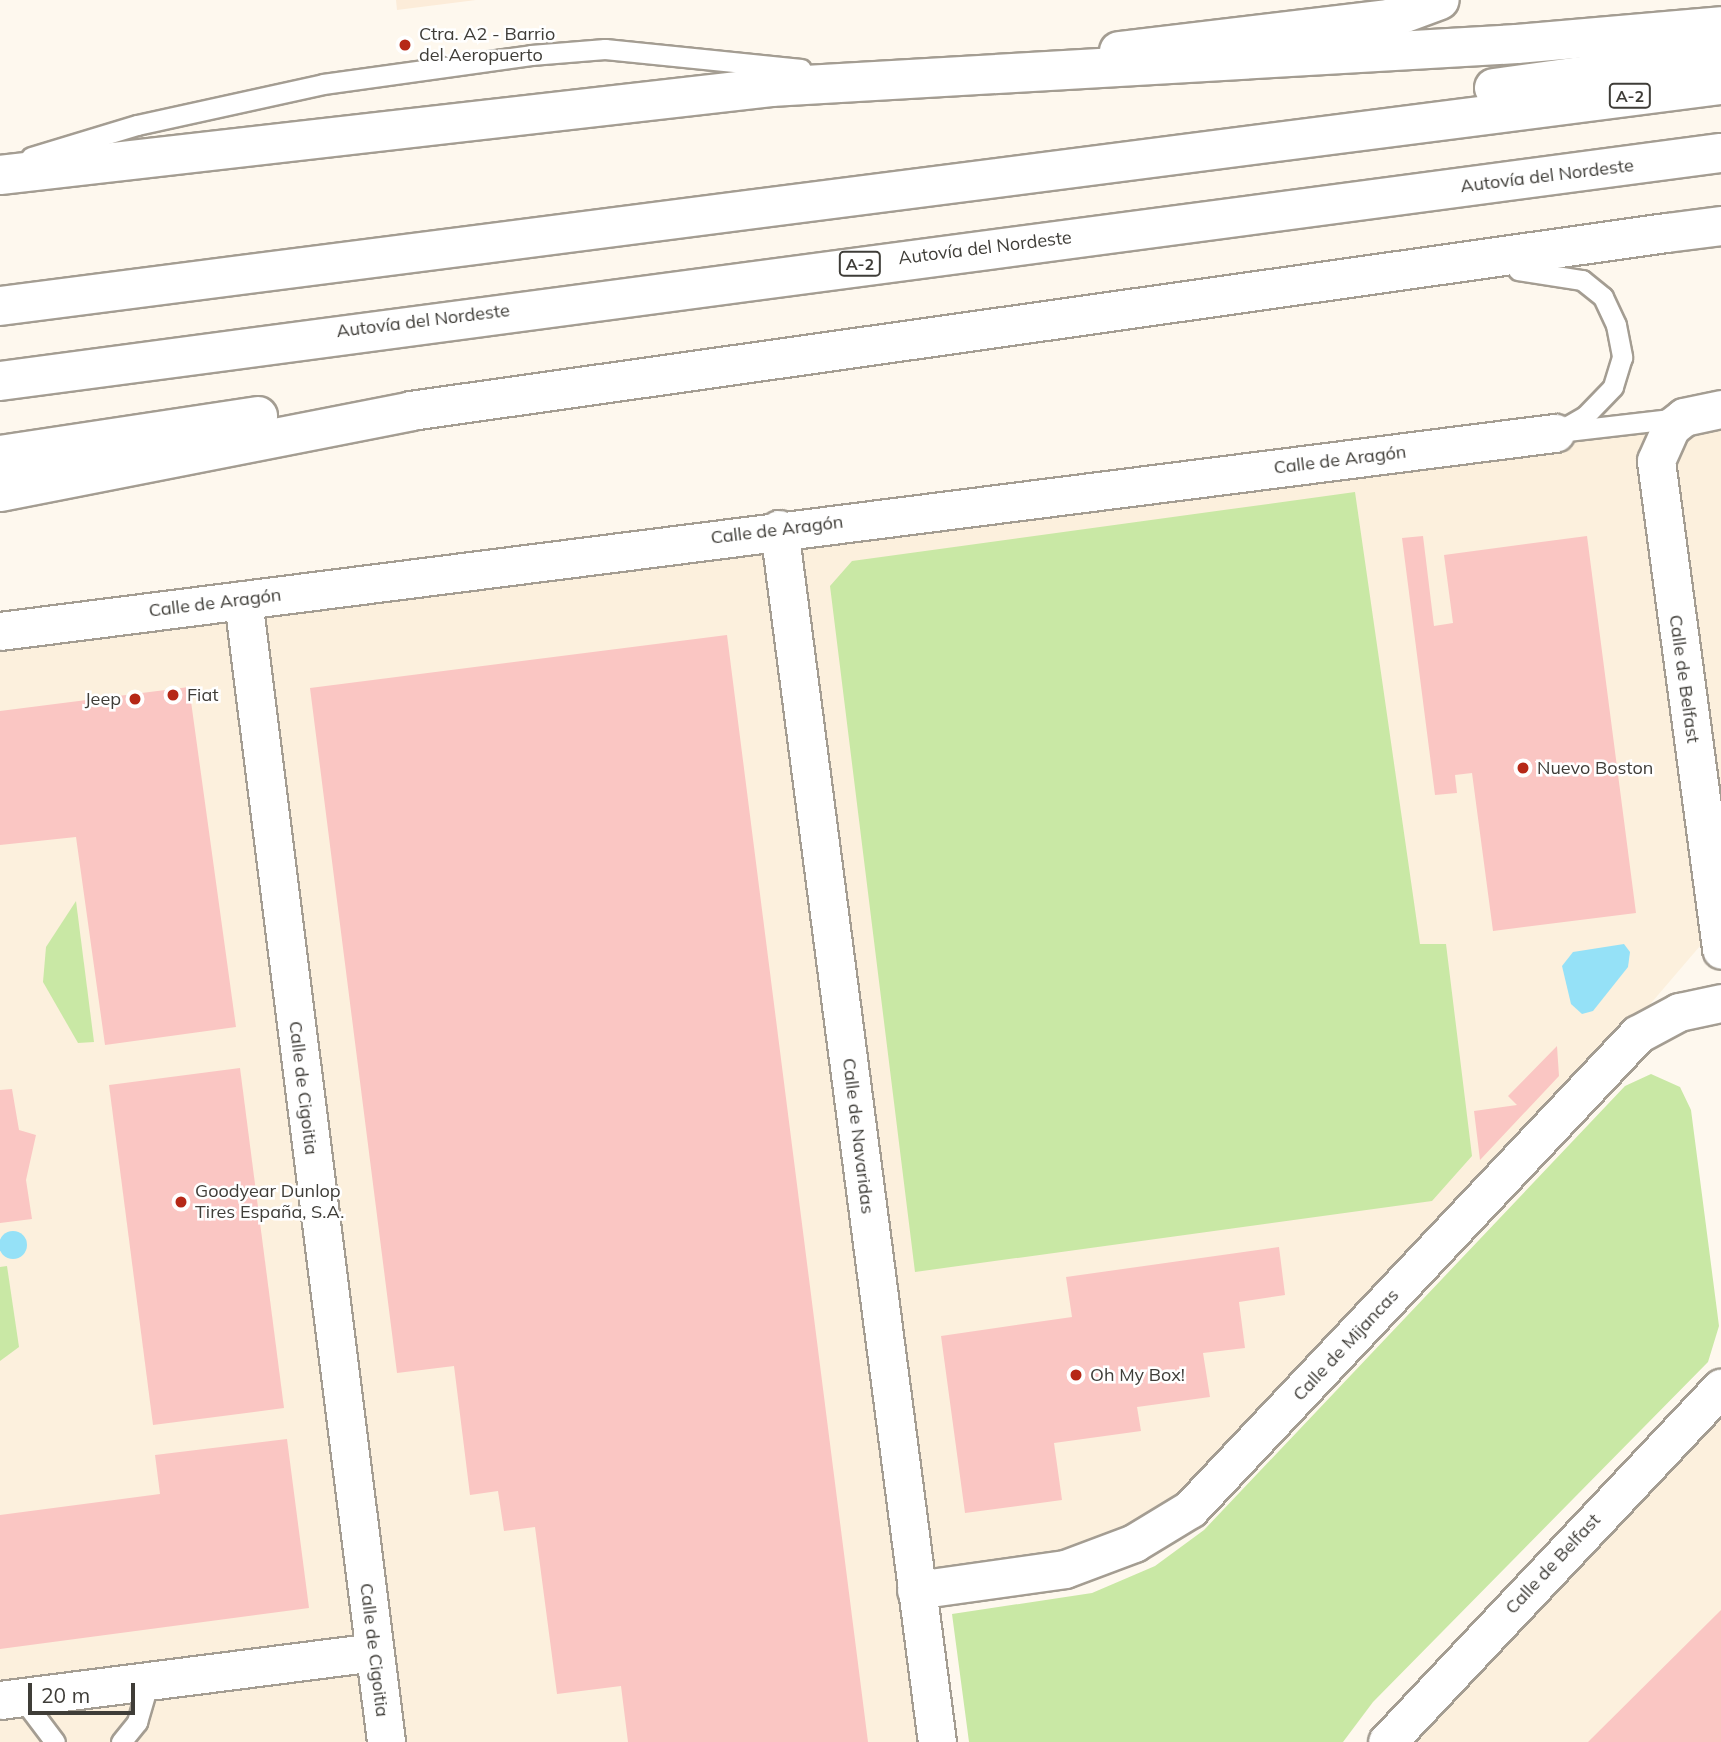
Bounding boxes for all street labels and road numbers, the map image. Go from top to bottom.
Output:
road number: A-2 [1607,83,1653,108]
street label: Autovía del Nordeste [1459,155,1635,197]
street label: Autovía del Nordeste [897,227,1073,269]
road number: A-2 [837,252,883,276]
street label: Autovía del Nordeste [335,300,511,342]
street label: Calle de Aragón [1273,441,1407,479]
street label: Calle de Aragón [710,511,844,549]
street label: Calle de Aragón [148,584,282,622]
street label: Calle de Belfast [1664,613,1704,745]
street label: Calle de Cigoitia [284,1020,322,1156]
street label: Calle de Navaridas [838,1057,878,1215]
street label: Calle de Mijancas [1289,1285,1403,1405]
street label: Calle de Belfast [1501,1509,1605,1619]
street label: Calle de Cigoitia [355,1582,393,1718]

